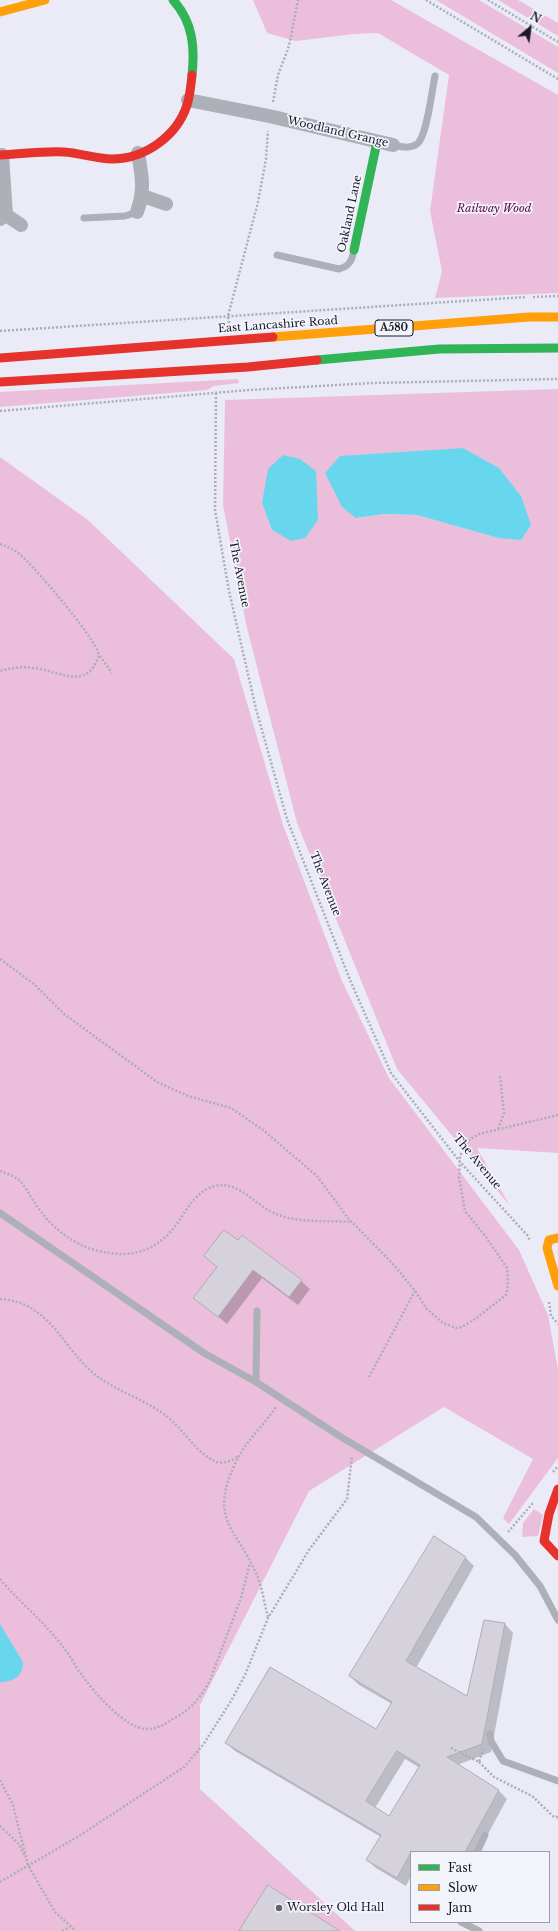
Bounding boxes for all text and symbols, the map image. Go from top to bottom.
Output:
north arrow [510,8,550,48]
text: N [528,9,544,26]
street label: Woodland Grange [286,114,390,150]
street label: Oakland Lane [335,174,365,254]
park label: Railway Wood [457,202,531,216]
street label: East Lancashire Road [218,314,338,336]
road number: A580 [375,320,413,336]
street label: The Avenue [226,539,252,609]
street label: The Avenue [307,850,343,918]
street label: The Avenue [450,1132,504,1192]
legend [410,1851,550,1923]
text: Fast [448,1860,472,1875]
text: Slow [448,1880,477,1895]
text: Jam [448,1900,472,1915]
place label: Worsley Old Hall [287,1901,384,1915]
marker: Worsley Old Hall [274,1903,284,1913]

